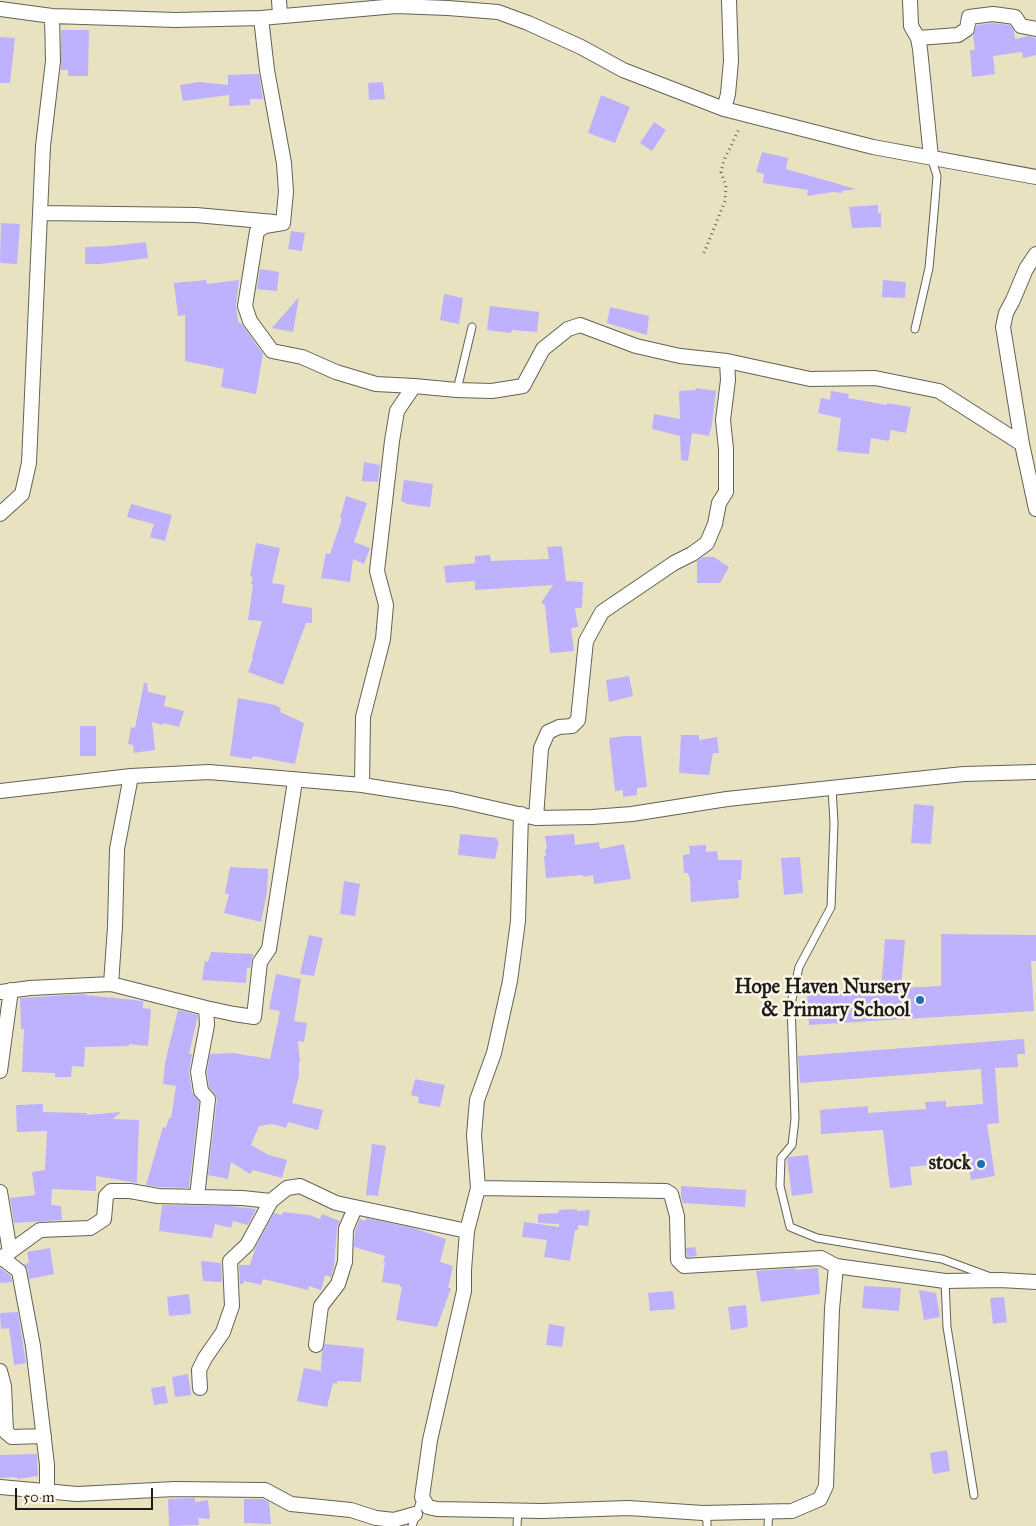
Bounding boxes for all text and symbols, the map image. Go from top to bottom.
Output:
place label: Hope Haven Nursery & Primary School [734,976,910,1023]
marker: Hope Haven Nursery & Primary School [914,994,926,1006]
place label: stock [929,1152,971,1176]
marker: stock [975,1158,987,1170]
scale bar [18,1478,155,1510]
text: 50 m [23,1488,55,1506]

